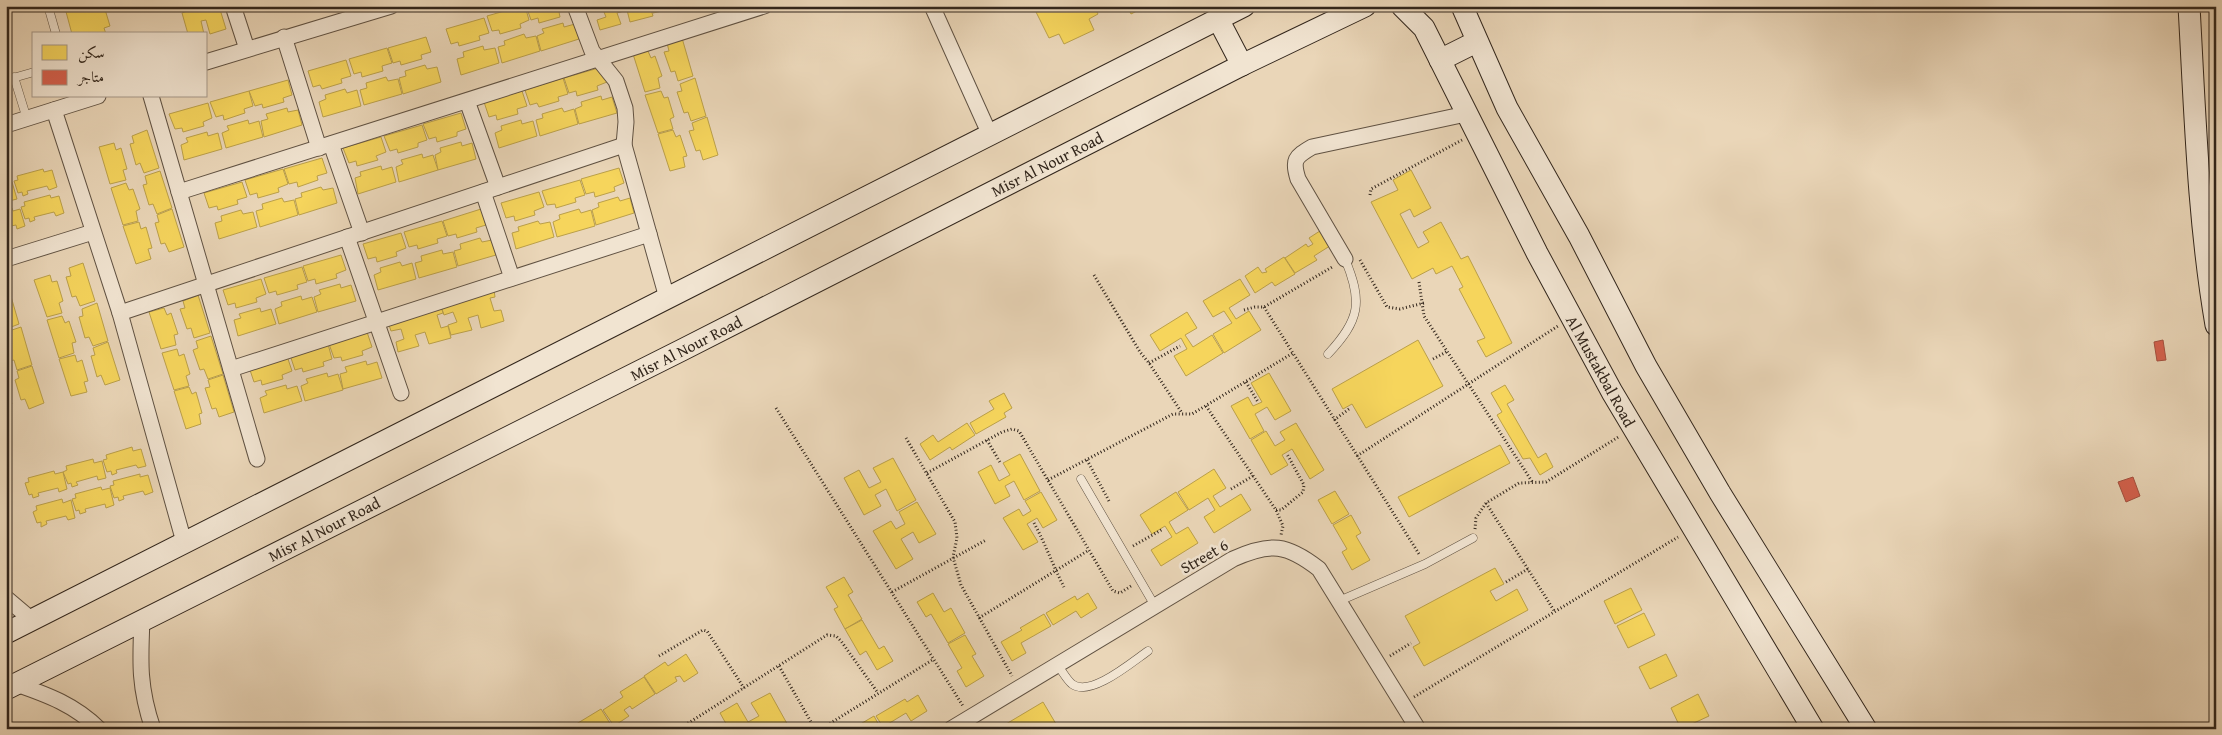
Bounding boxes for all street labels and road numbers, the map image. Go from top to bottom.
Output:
street label: Misr Al Nour Road [987,125,1108,203]
street label: Misr Al Nour Road [626,309,747,387]
street label: Al Mustakbal Road [1560,311,1642,432]
street label: Misr Al Nour Road [264,490,385,568]
street label: Street 6 [1176,533,1233,579]

